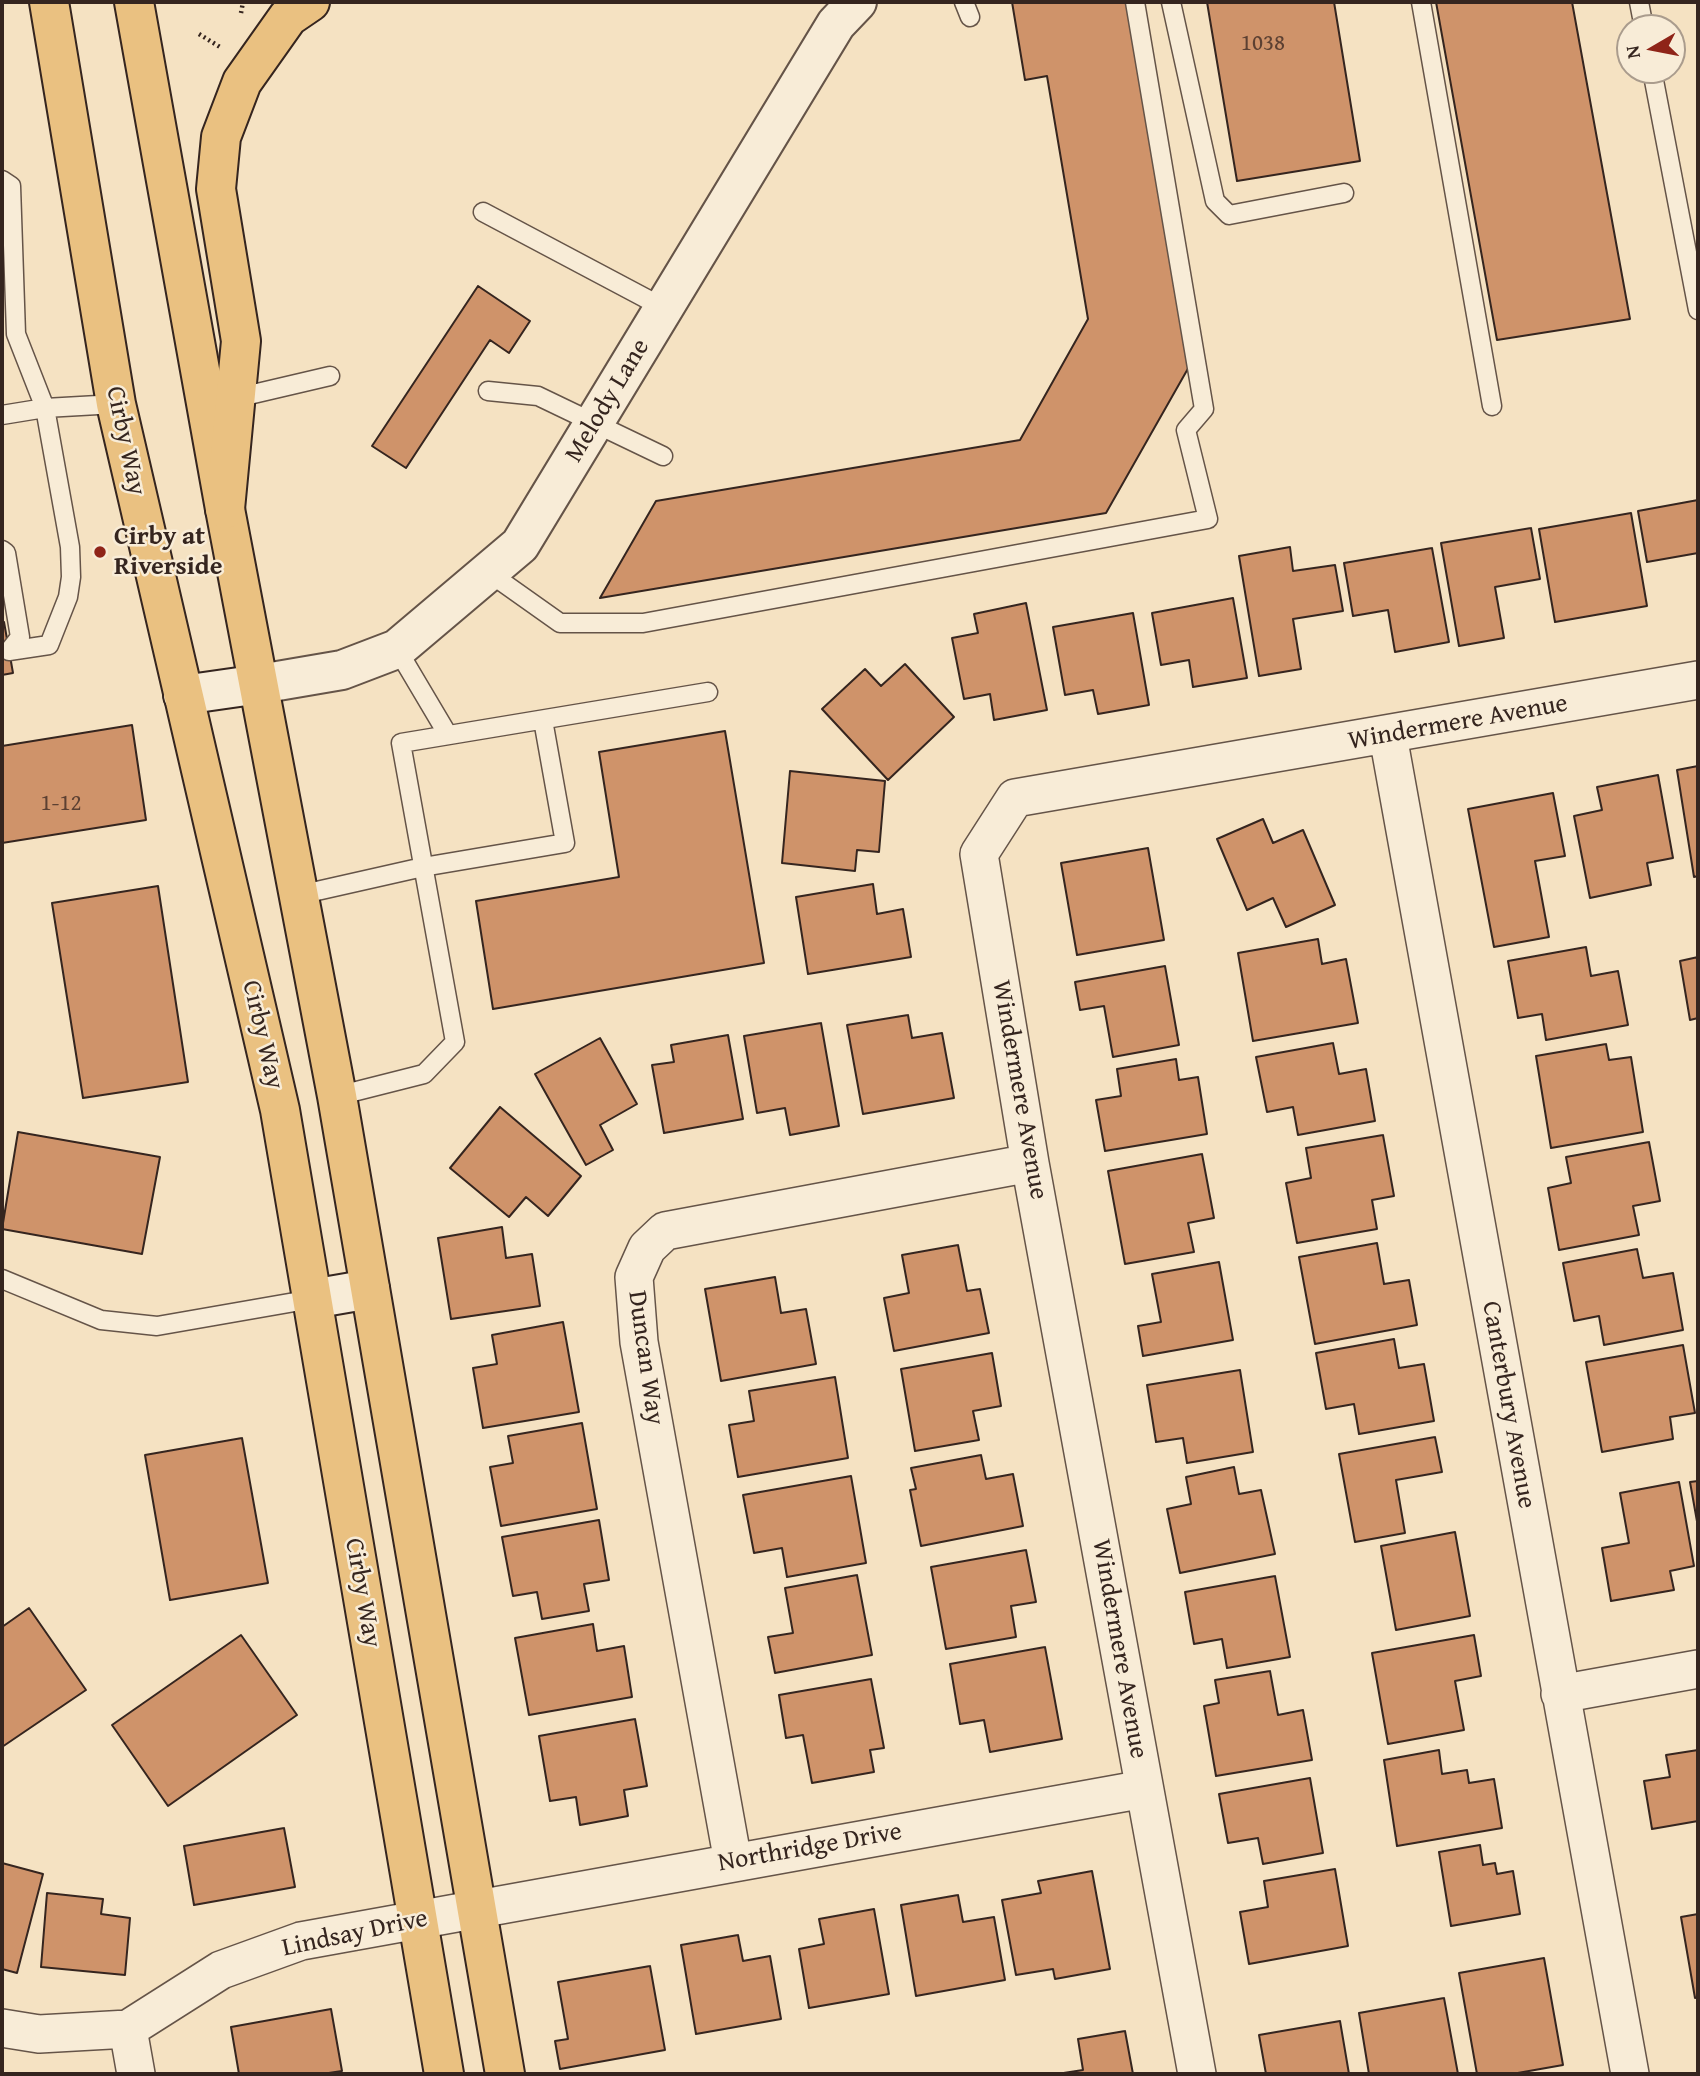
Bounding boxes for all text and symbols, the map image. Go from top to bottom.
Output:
north arrow [1616,14,1686,84]
house number: 1038 [1241,30,1285,58]
text: N [1617,44,1647,61]
street label: Melody Lane [559,334,657,468]
street label: Cirby Way [98,384,152,498]
place label: Cirby at Riverside [114,521,223,582]
marker: Cirby at Riverside [92,544,108,560]
street label: Windermere Avenue [1346,688,1570,758]
house number: 1-12 [40,790,82,818]
street label: Cirby Way [234,978,290,1092]
street label: Windermere Avenue [984,978,1054,1202]
street label: Duncan Way [620,1289,670,1427]
street label: Canterbury Avenue [1474,1299,1542,1511]
street label: Cirby Way [337,1536,387,1650]
street label: Windermere Avenue [1084,1537,1154,1761]
street label: Northridge Drive [716,1817,904,1879]
street label: Lindsay Drive [279,1903,431,1965]

